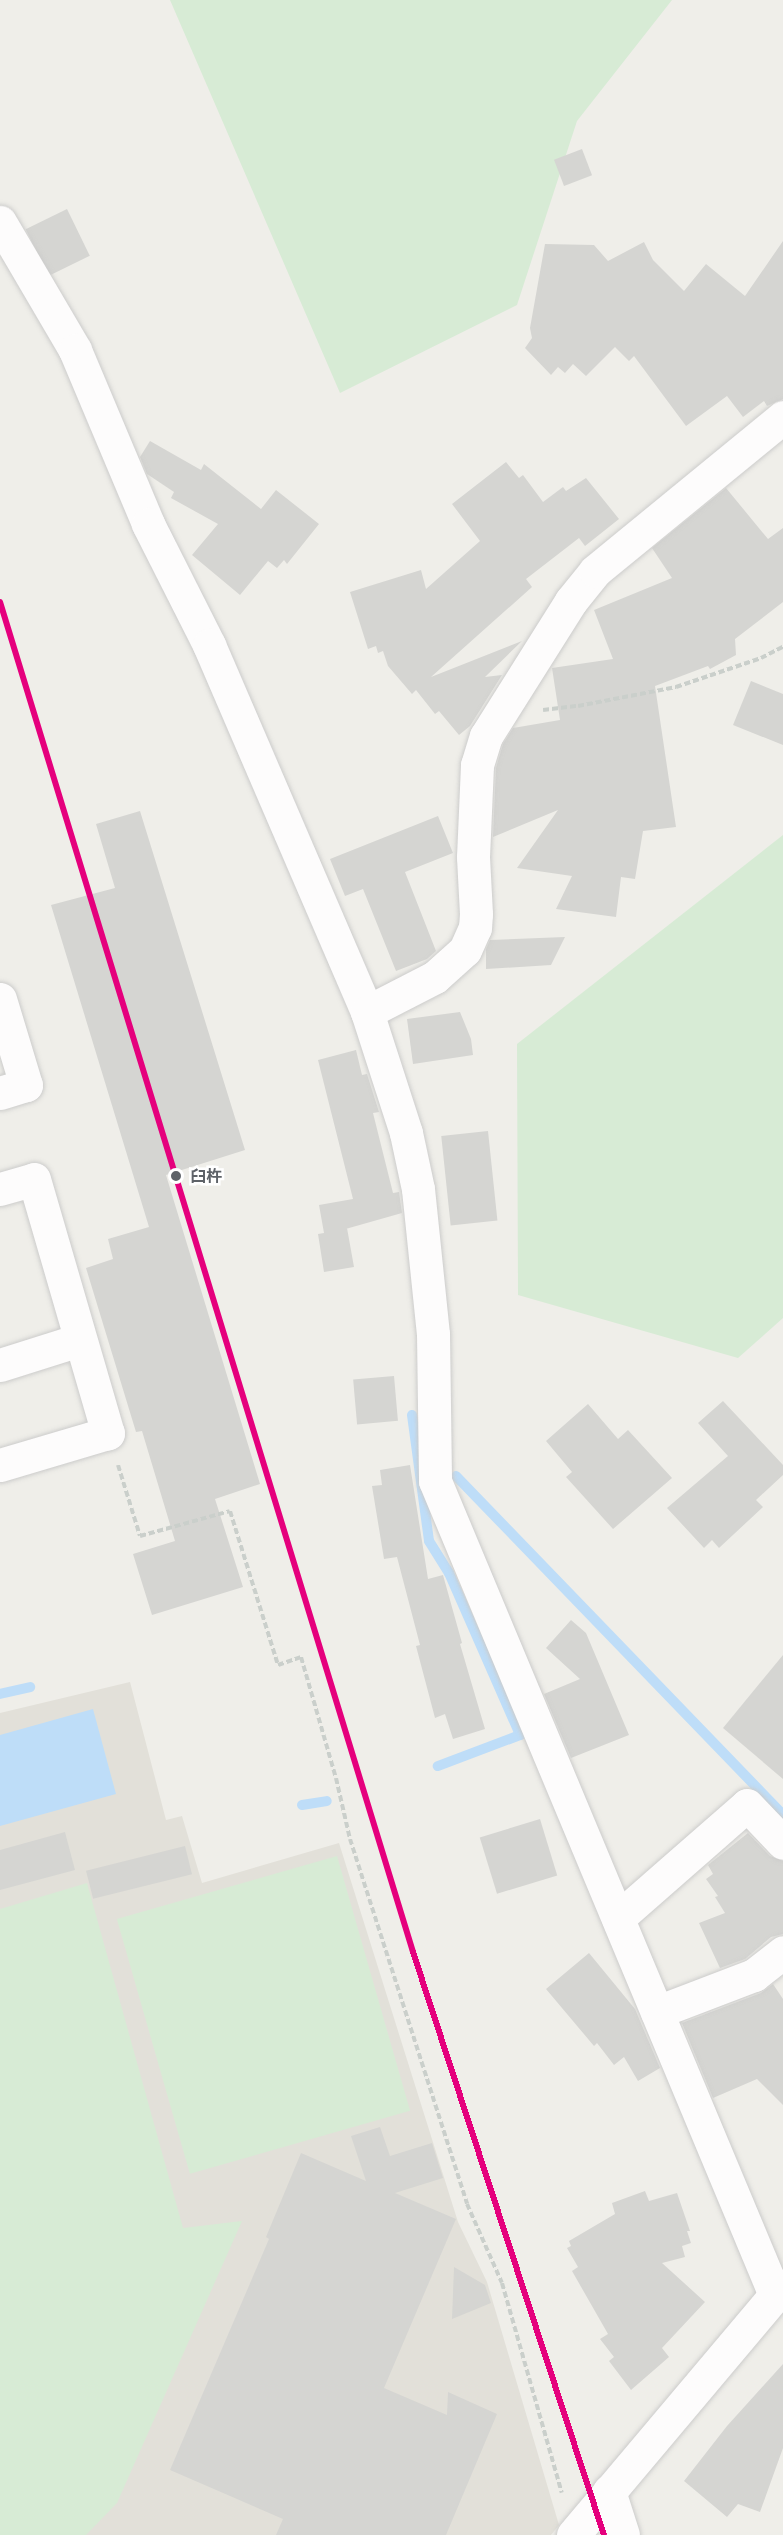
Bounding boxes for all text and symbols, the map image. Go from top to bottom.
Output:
place label: 臼杵 [190,1166,222,1186]
marker: 臼杵 [167,1167,185,1185]

